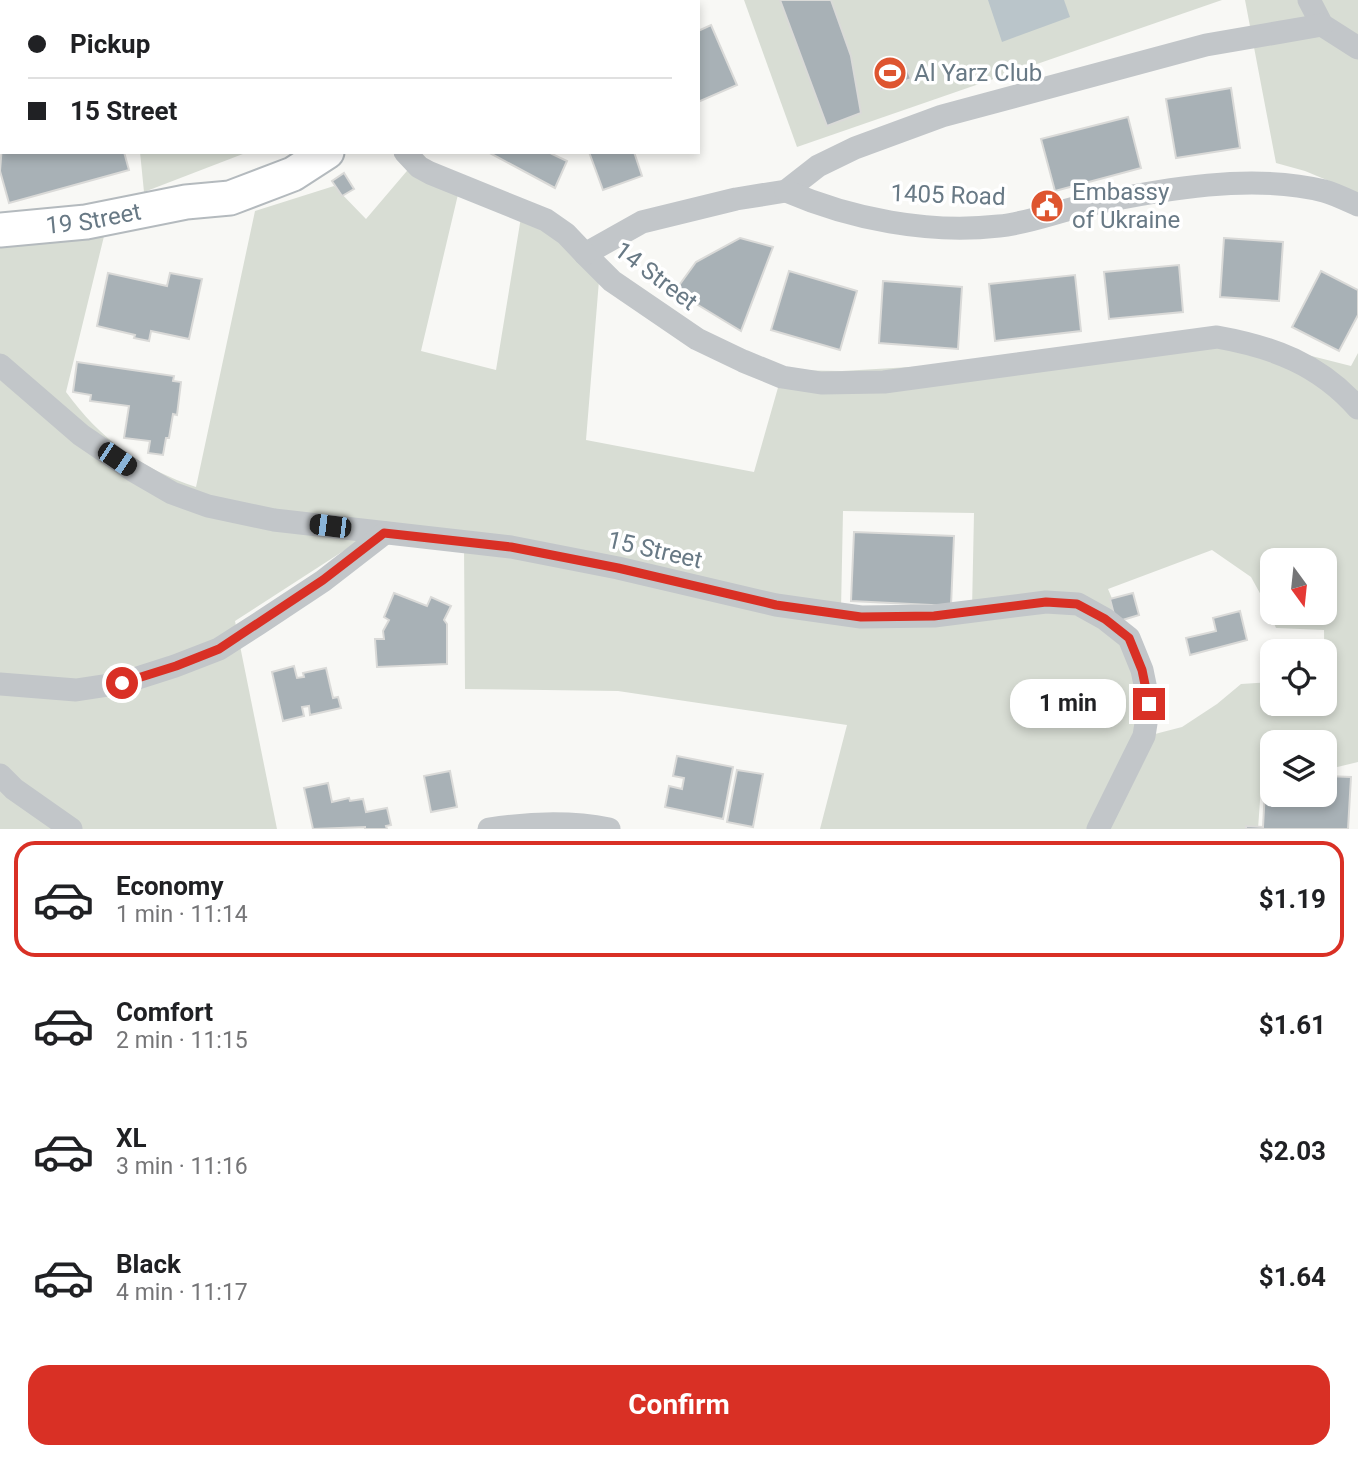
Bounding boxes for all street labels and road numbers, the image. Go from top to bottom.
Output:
street label: 1405 Road [890,179,1006,211]
street label: 19 Street [44,197,144,240]
street label: 14 Street [609,236,703,316]
street label: 15 Street [605,526,705,574]

